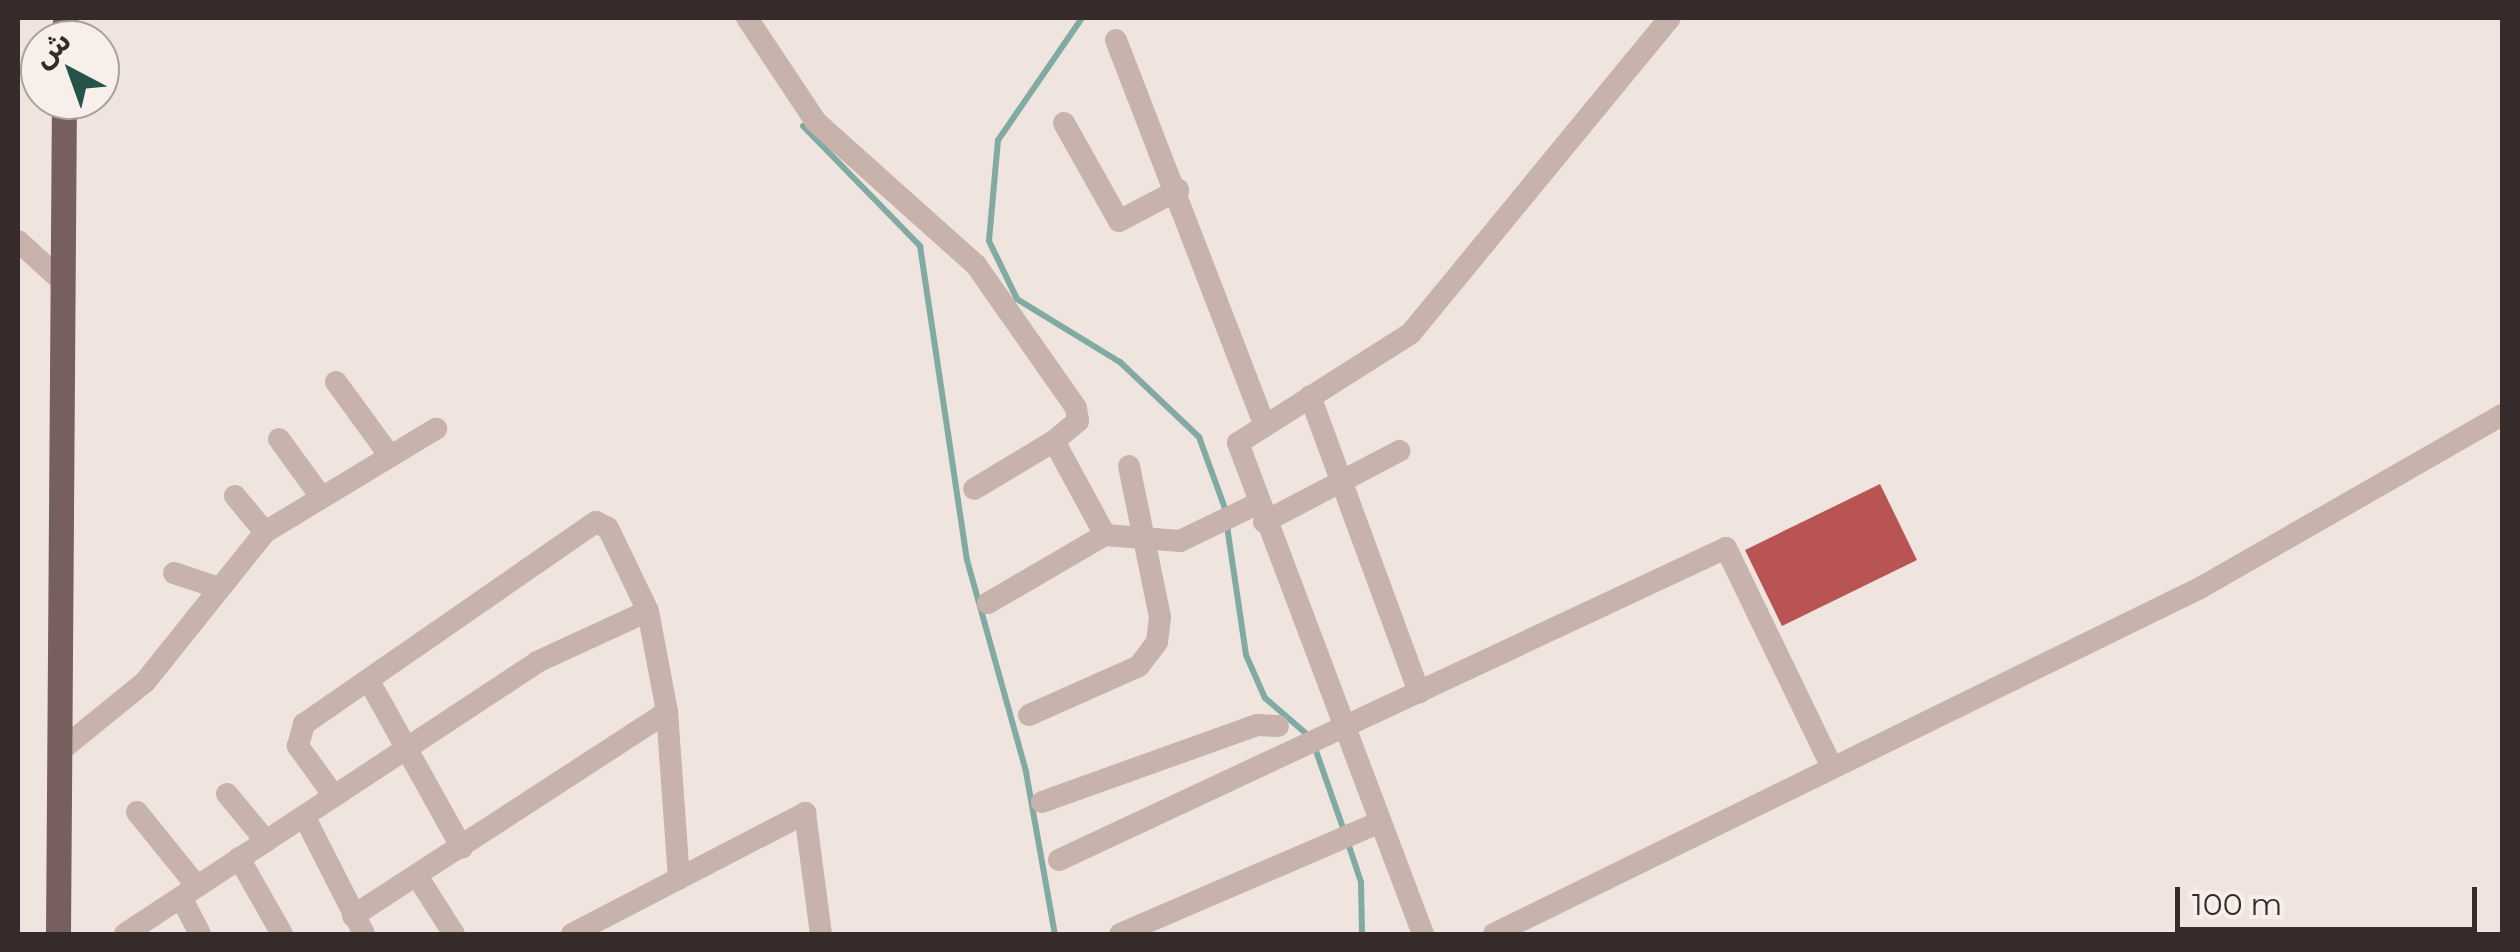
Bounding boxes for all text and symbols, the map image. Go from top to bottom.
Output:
north arrow [20,20,120,120]
text: ش [26,23,77,74]
scale bar [2180,867,2482,929]
text: 100 m [2192,886,2282,923]

